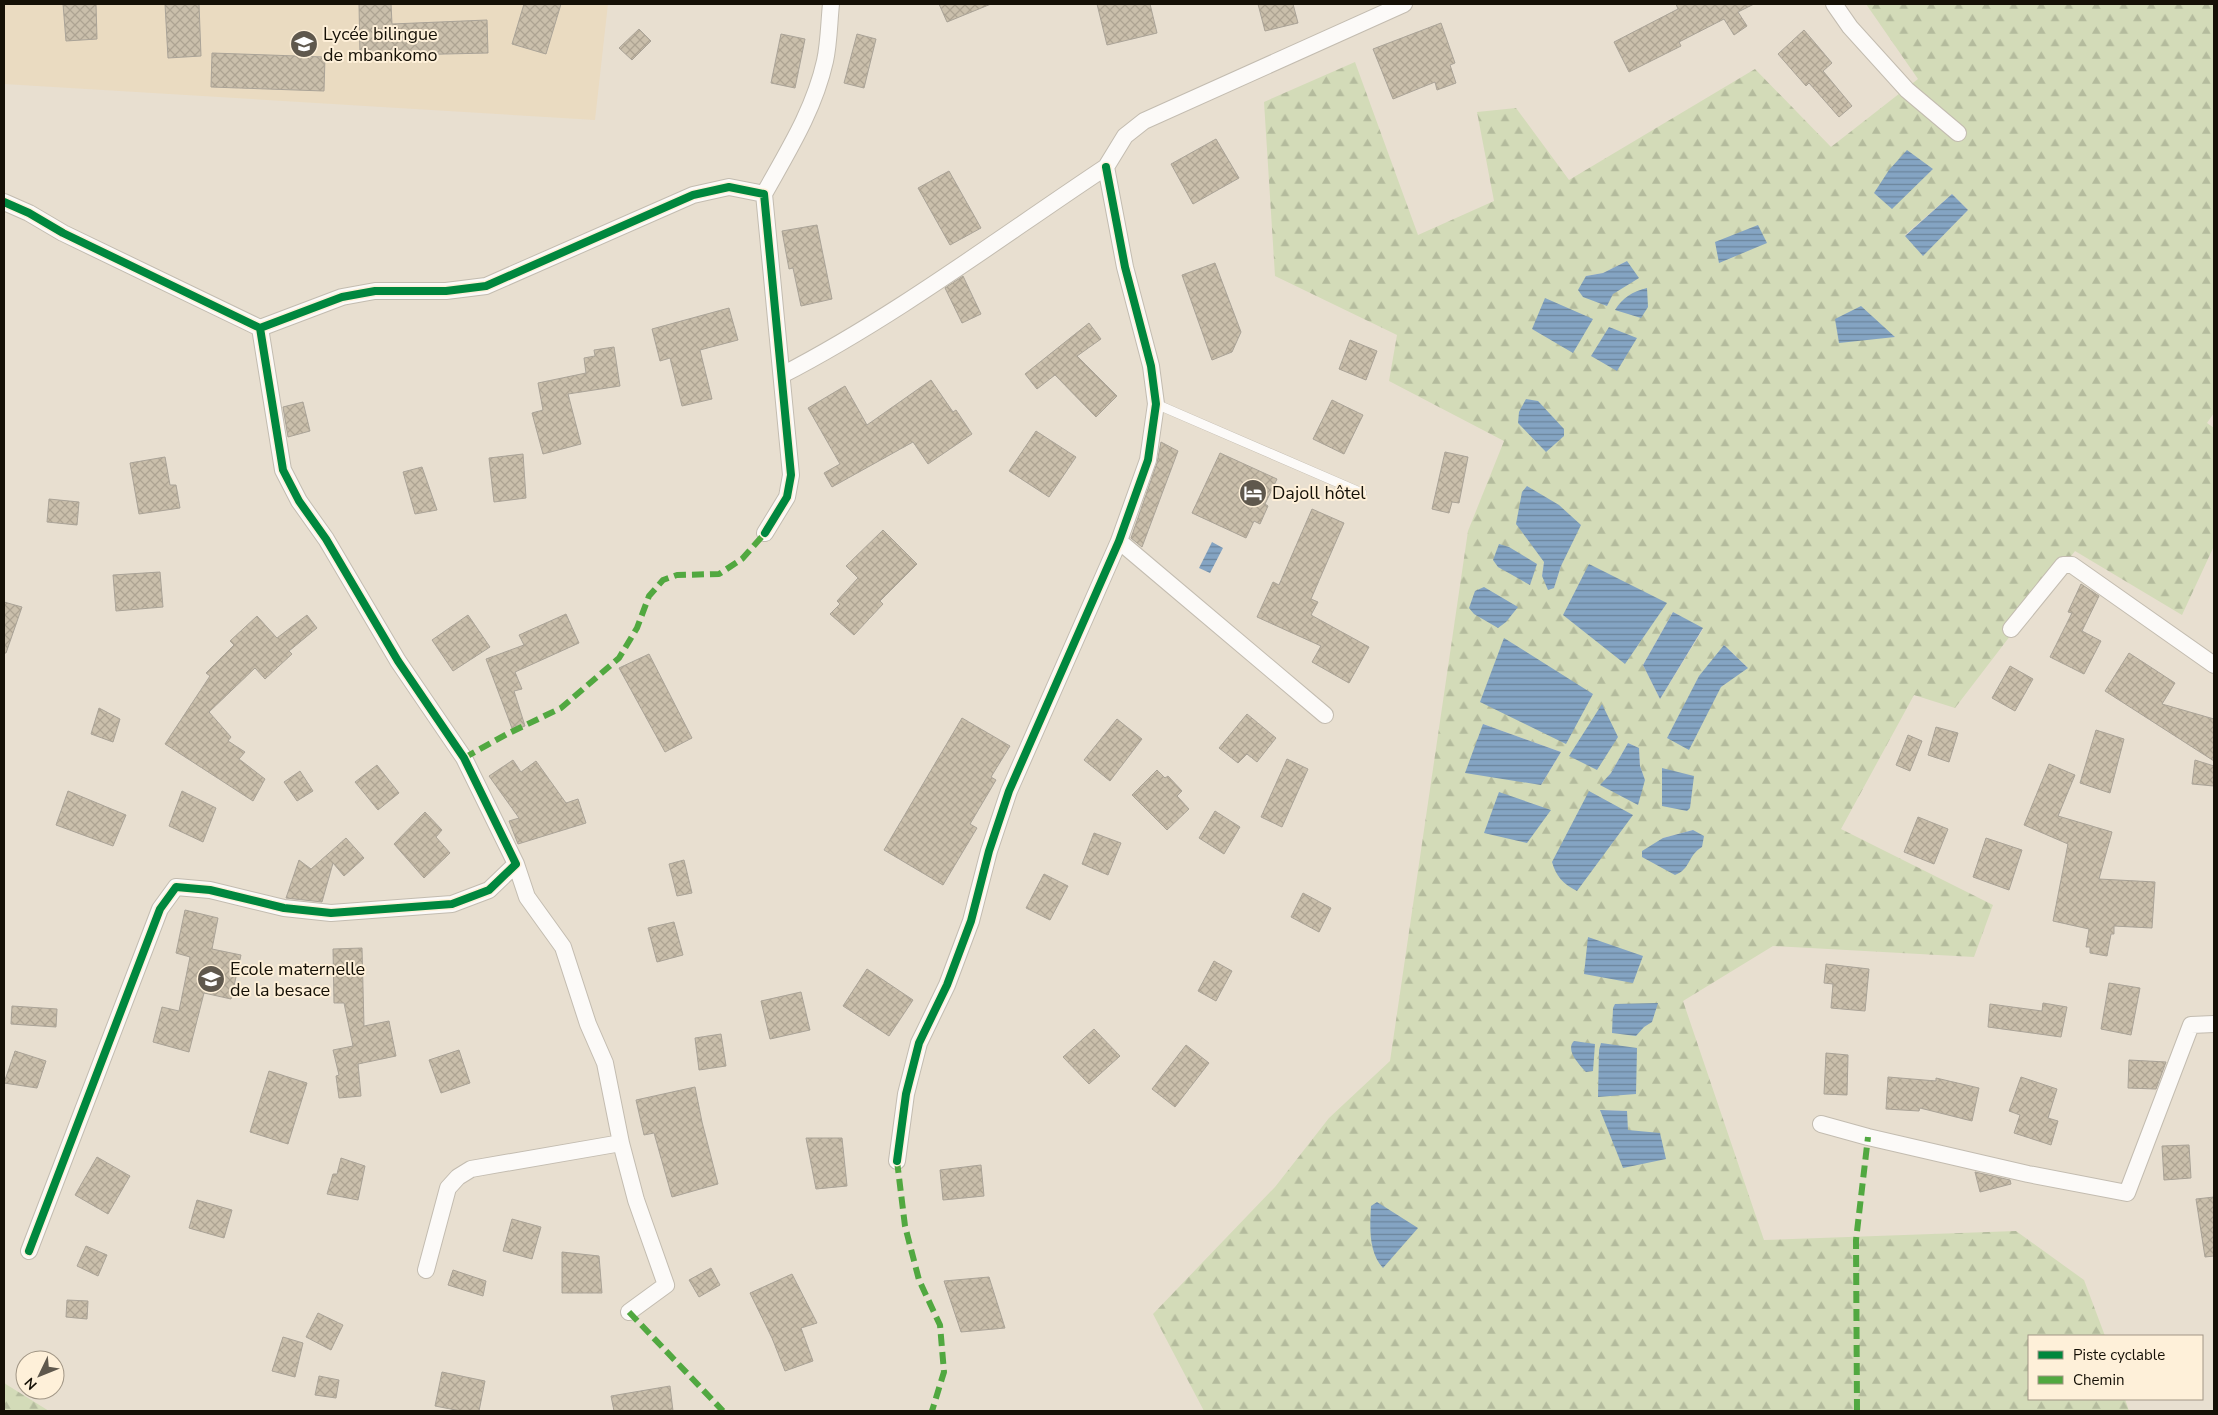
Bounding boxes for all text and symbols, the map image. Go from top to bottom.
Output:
place label: Lycée bilingue de mbankomo [323,22,438,67]
school or university icon: Lycée bilingue de mbankomo [289,29,319,59]
hotel icon: Dajoll hôtel [1238,478,1268,508]
place label: Dajoll hôtel [1272,481,1366,505]
place label: Ecole maternelle de la besace [230,957,365,1002]
school or university icon: Ecole maternelle de la besace [196,964,226,994]
legend [2028,1335,2203,1400]
text: Piste cyclable [2073,1345,2165,1365]
north arrow [15,1350,65,1400]
text: Chemin [2073,1370,2124,1390]
text: N [20,1373,41,1394]

